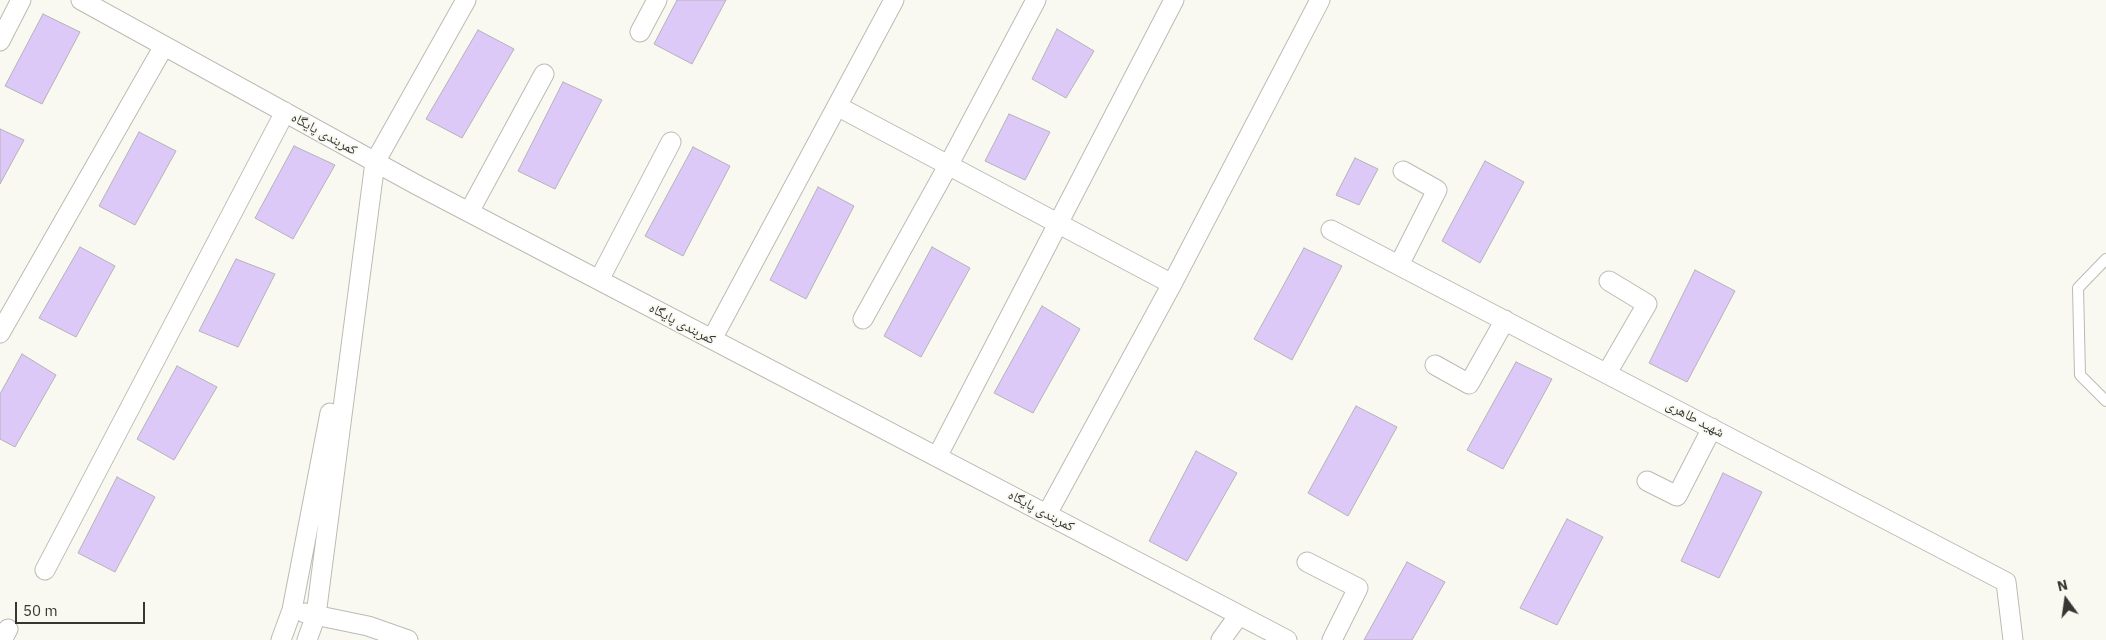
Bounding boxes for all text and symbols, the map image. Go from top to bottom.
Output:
street label: کمربندی پایگاه [288,109,360,159]
street label: کمربندی پایگاه [646,300,718,348]
street label: شهید طاهری [1663,397,1727,441]
street label: کمربندی پایگاه [1005,487,1077,535]
north arrow [2041,575,2091,625]
text: N [2055,575,2069,595]
scale bar [18,592,148,624]
text: 50 m [23,601,58,620]

